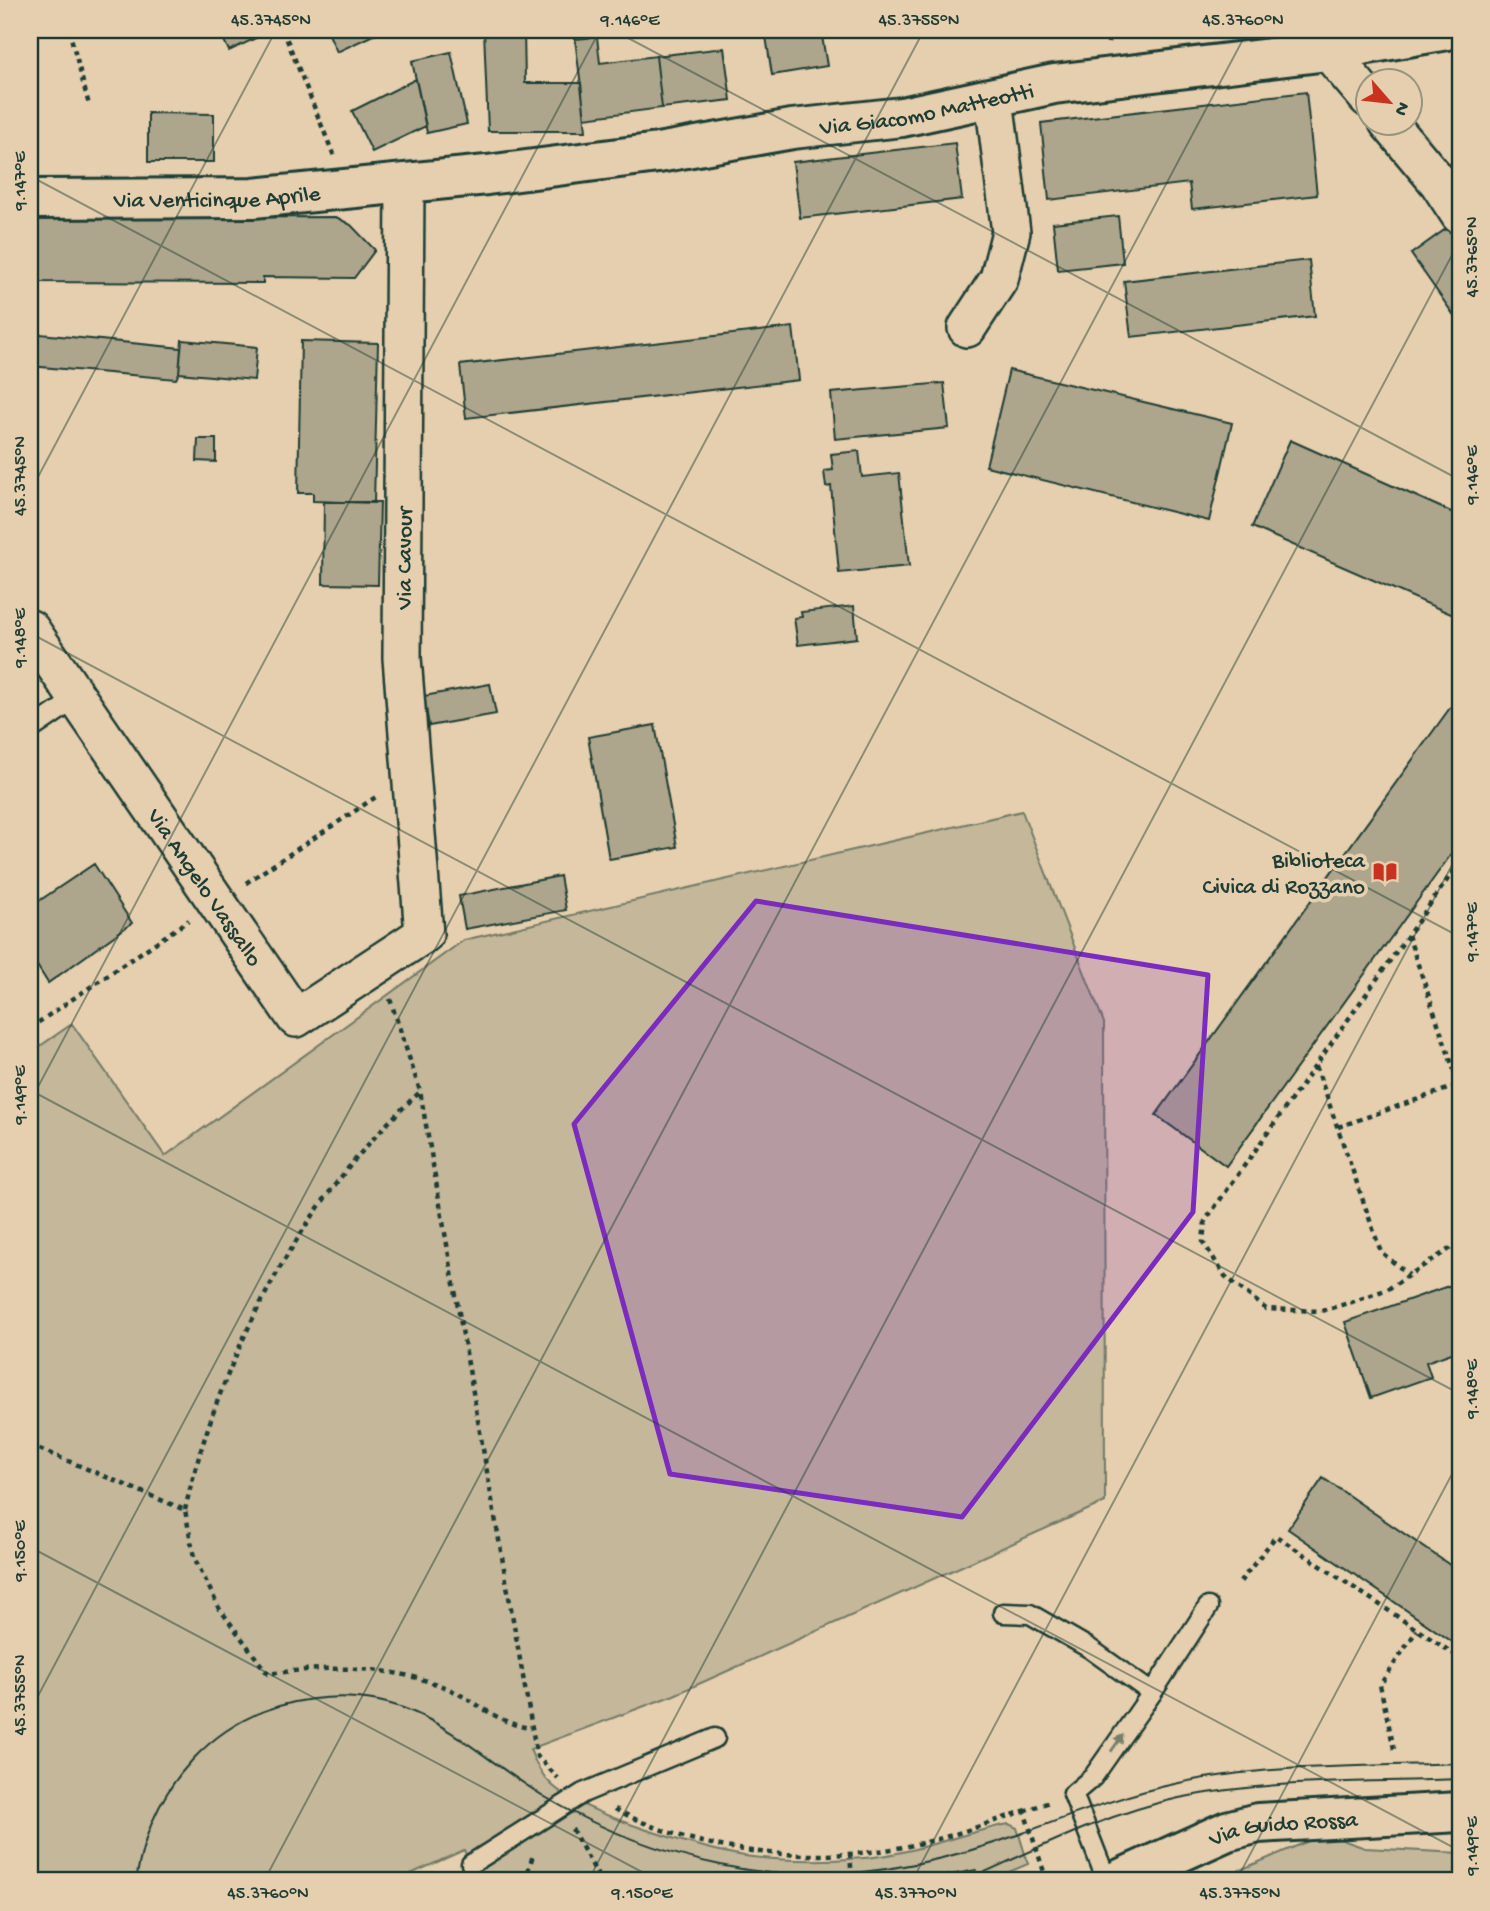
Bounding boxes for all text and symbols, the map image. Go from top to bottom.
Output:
text: 45.3745°N [231,11,311,32]
text: 9.146°E [600,11,660,32]
text: 45.3755°N [878,11,960,32]
text: 45.3760°N [1202,11,1284,32]
north arrow [1354,66,1424,136]
street label: Via Giacomo Matteotti [818,79,1037,143]
text: N [1388,97,1414,119]
text: 9.147°E [11,151,32,212]
street label: Via Venticinque Aprile [113,181,323,216]
text: 45.3765°N [1463,217,1484,297]
text: 45.3745°N [11,436,32,516]
text: 9.146°E [1463,445,1484,505]
street label: Via Cavour [392,505,420,611]
text: 9.148°E [11,607,32,669]
street label: Via Angelo Vassallo [139,804,267,973]
place label: Biblioteca Civica di Rozzano [1203,849,1366,902]
library icon: Biblioteca Civica di Rozzano [1371,858,1399,886]
text: 9.147°E [1463,902,1484,963]
text: 9.149°E [11,1065,32,1125]
text: 9.148°E [1463,1358,1484,1420]
text: 9.150°E [11,1520,32,1582]
text: 45.3755°N [11,1654,32,1736]
one-way arrow [1110,1734,1124,1752]
street label: Via Guido Rossa [1204,1808,1360,1855]
text: 9.149°E [1463,1816,1484,1876]
text: 45.3760°N [227,1884,309,1905]
text: 9.150°E [611,1884,673,1905]
text: 45.3770°N [875,1884,957,1905]
text: 45.3775°N [1199,1884,1281,1905]

